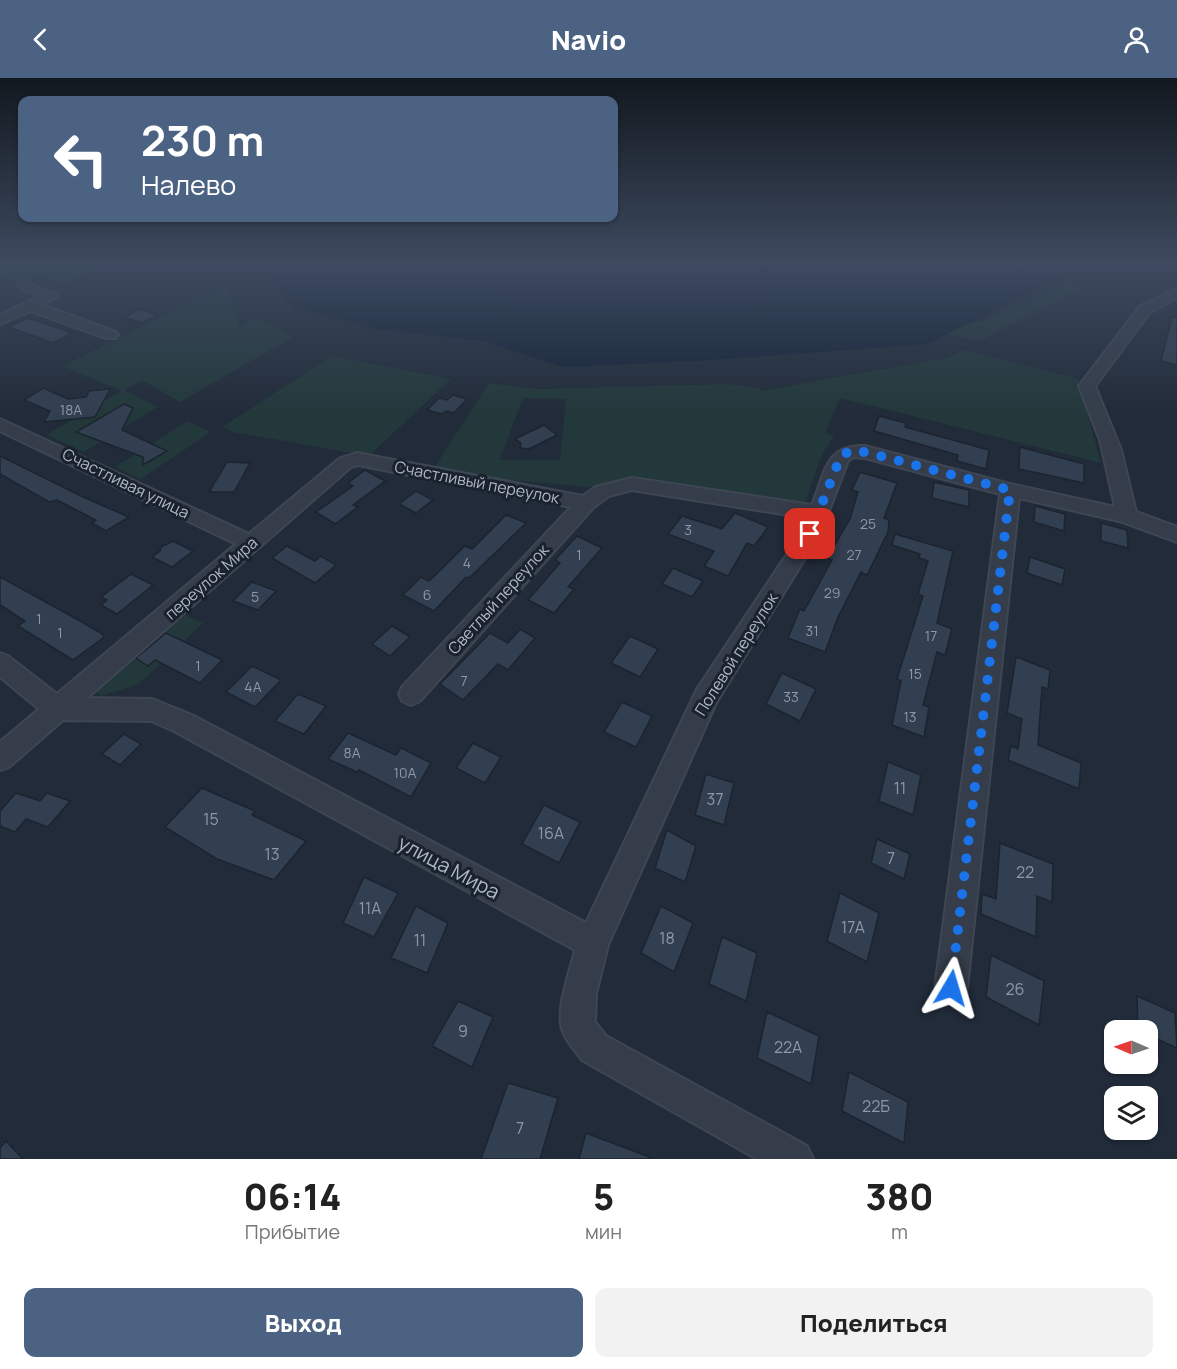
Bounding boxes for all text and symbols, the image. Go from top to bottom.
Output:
text: Navio [551,21,626,58]
icon: back [24,23,57,56]
icon: person [1120,23,1153,56]
text: 230 m [141,111,264,169]
icon: left [42,120,120,198]
text: Налево [141,166,236,203]
house number: 18А [60,400,82,419]
street label: Счастливая улица [59,443,193,523]
street label: Счастливый переулок [393,455,562,509]
pin [784,508,835,559]
house number: 25 [860,514,876,533]
icon: arrive [793,517,826,550]
house number: 3 [684,520,692,539]
street label: переулок Мира [160,532,262,624]
street label: Светлый переулок [443,538,554,659]
house number: 1 [576,545,582,564]
house number: 27 [846,545,862,564]
house number: 4 [463,553,471,572]
house number: 29 [824,583,840,602]
house number: 6 [423,585,431,604]
house number: 5 [251,587,259,606]
street label: Полевой переулок [689,587,783,720]
house number: 1 [36,609,42,628]
house number: 31 [805,621,819,640]
house number: 1 [57,623,63,642]
house number: 17 [925,626,937,645]
house number: 1 [195,656,201,675]
house number: 15 [908,664,922,683]
house number: 7 [460,671,468,690]
house number: 4А [244,677,262,696]
house number: 33 [783,687,799,706]
house number: 13 [903,707,917,726]
house number: 8А [344,743,361,762]
house number: 10А [394,763,417,782]
house number: 11 [894,777,906,799]
house number: 37 [707,788,723,810]
house number: 15 [203,808,219,830]
house number: 16А [538,822,564,844]
street label: улица Мира [393,829,505,905]
house number: 13 [264,843,280,865]
house number: 7 [887,847,895,869]
house number: 22 [1016,861,1034,883]
house number: 11А [359,897,381,919]
house number: 17А [841,916,865,938]
house number: 18 [659,927,675,949]
house number: 11 [414,929,426,951]
position arrow [919,956,983,1020]
house number: 26 [1005,978,1025,1000]
house number: 9 [458,1020,468,1042]
north arrow [1104,1020,1158,1074]
map controls [1104,1020,1158,1140]
house number: 22А [774,1036,802,1058]
button: layers [1104,1086,1158,1140]
house number: 22Б [862,1095,890,1117]
house number: 7 [516,1117,524,1139]
text: 06:14 [244,1172,342,1221]
text: 5 [593,1172,614,1221]
text: 380 [866,1172,934,1221]
text: Прибытие [245,1218,340,1245]
text: мин [585,1218,622,1245]
text: m [891,1218,908,1245]
button: Выход [24,1288,583,1357]
button: Поделиться [595,1288,1153,1357]

